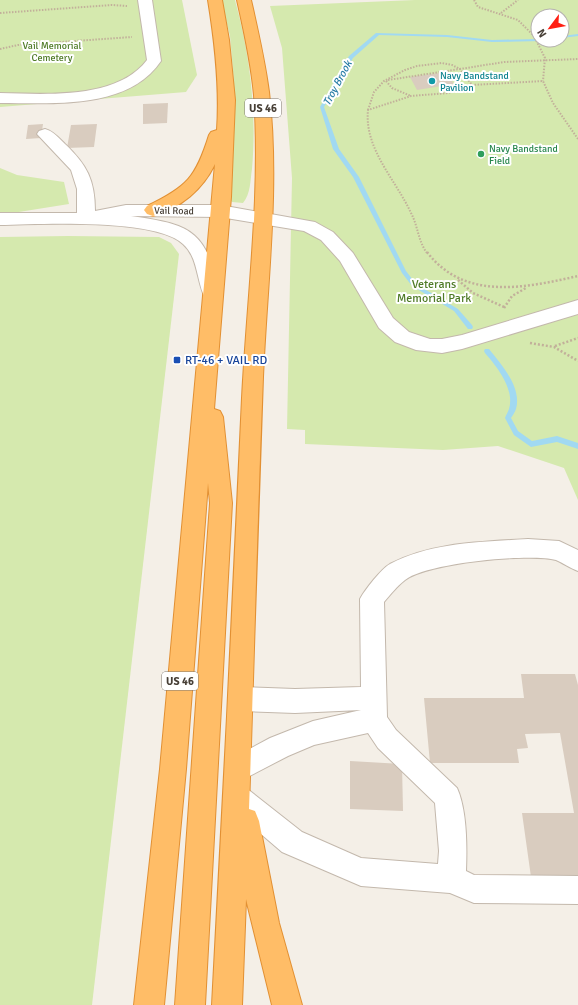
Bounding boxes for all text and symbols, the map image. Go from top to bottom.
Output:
north arrow [530,8,570,48]
text: N [534,26,549,40]
park label: Vail Memorial Cemetery [22,40,82,64]
water label: Troy Brook [320,57,355,108]
place label: Navy Bandstand Pavilion [440,70,509,94]
marker: Navy Bandstand Pavilion [427,76,437,86]
road number: US 46 [245,99,281,117]
place label: Navy Bandstand Field [489,143,558,167]
marker: Navy Bandstand Field [476,149,486,159]
street label: Vail Road [154,205,194,217]
park label: Veterans Memorial Park [397,277,471,306]
place label: RT-46 + VAIL RD [185,353,267,368]
marker: RT-46 + VAIL RD [172,355,182,365]
road number: US 46 [162,672,198,690]

